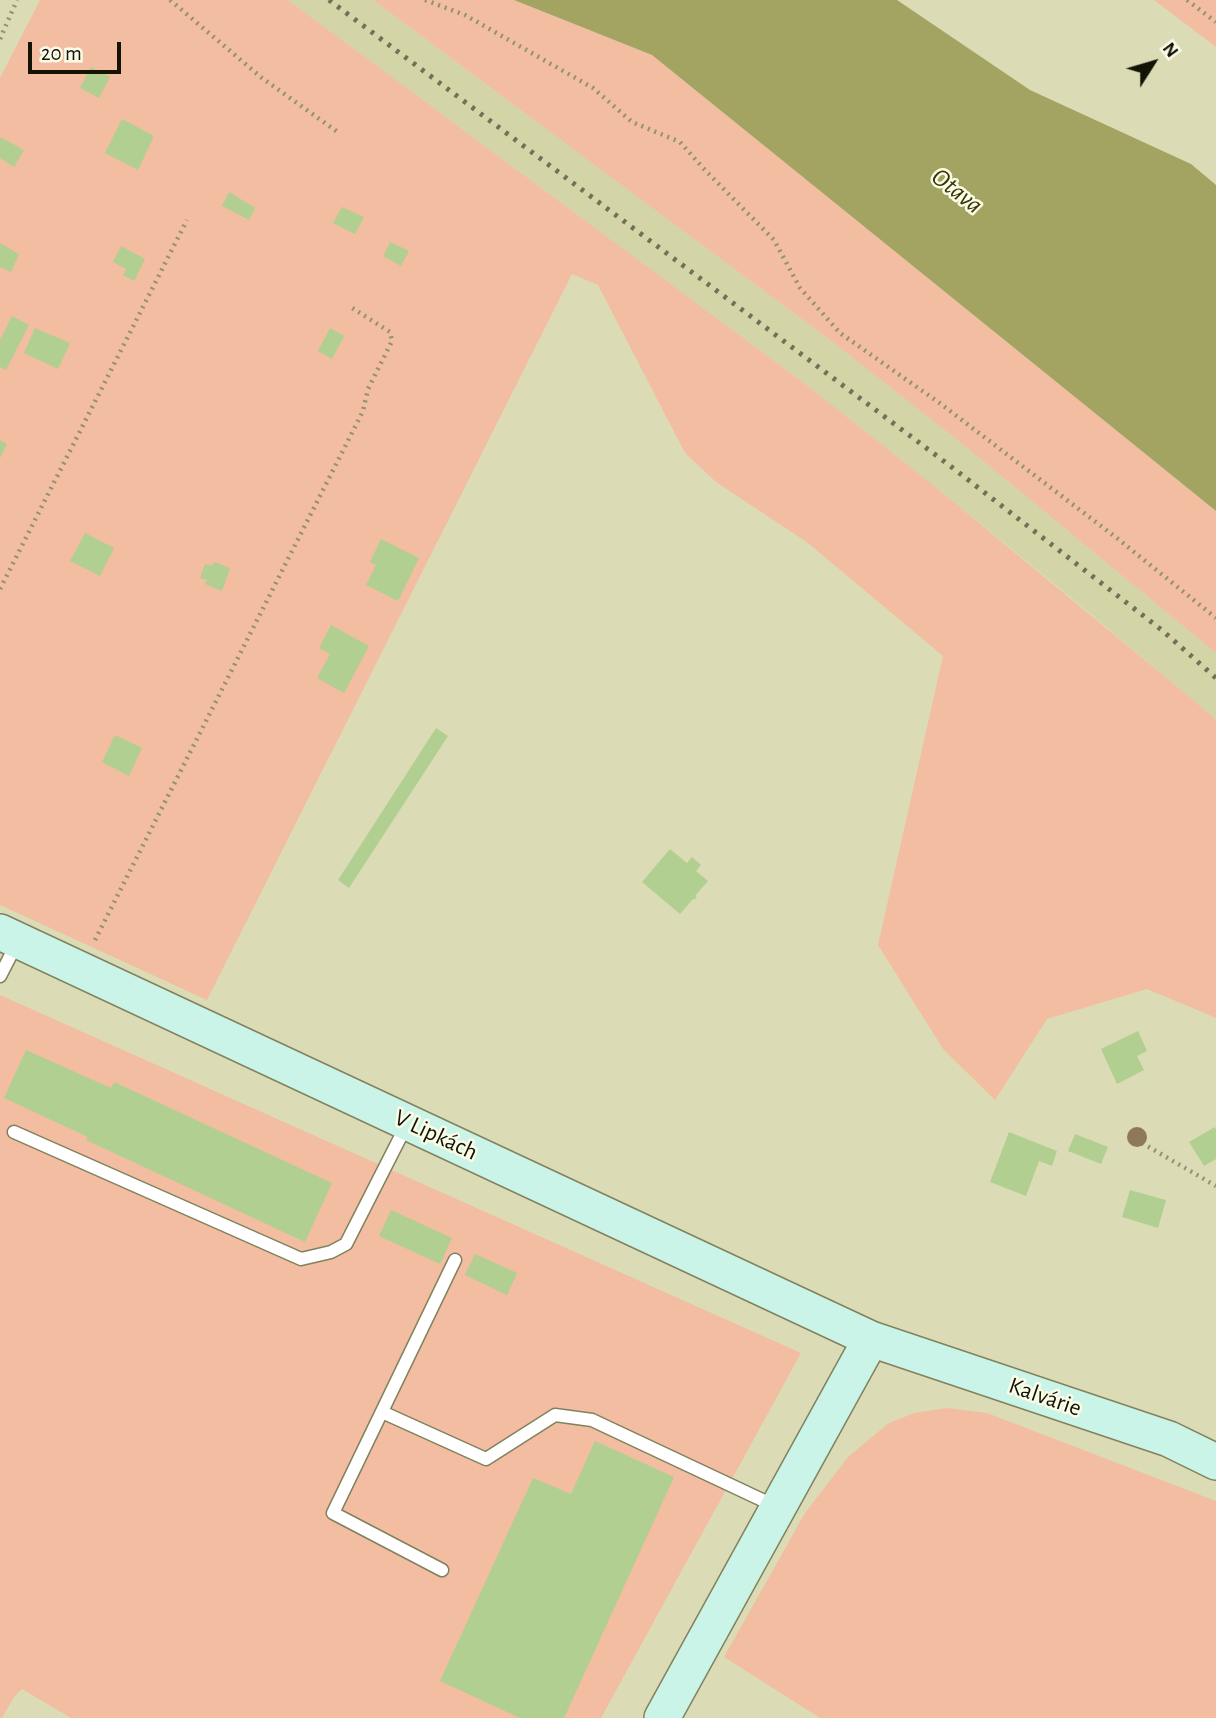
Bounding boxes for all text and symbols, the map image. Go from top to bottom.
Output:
scale bar [32,28,124,72]
north arrow [1118,28,1188,98]
text: N [1159,39,1182,61]
text: 20 m [41,43,82,64]
water label: Otava [925,161,989,221]
street label: V Lipkách [390,1103,482,1167]
street label: Kalvárie [1005,1371,1085,1423]

